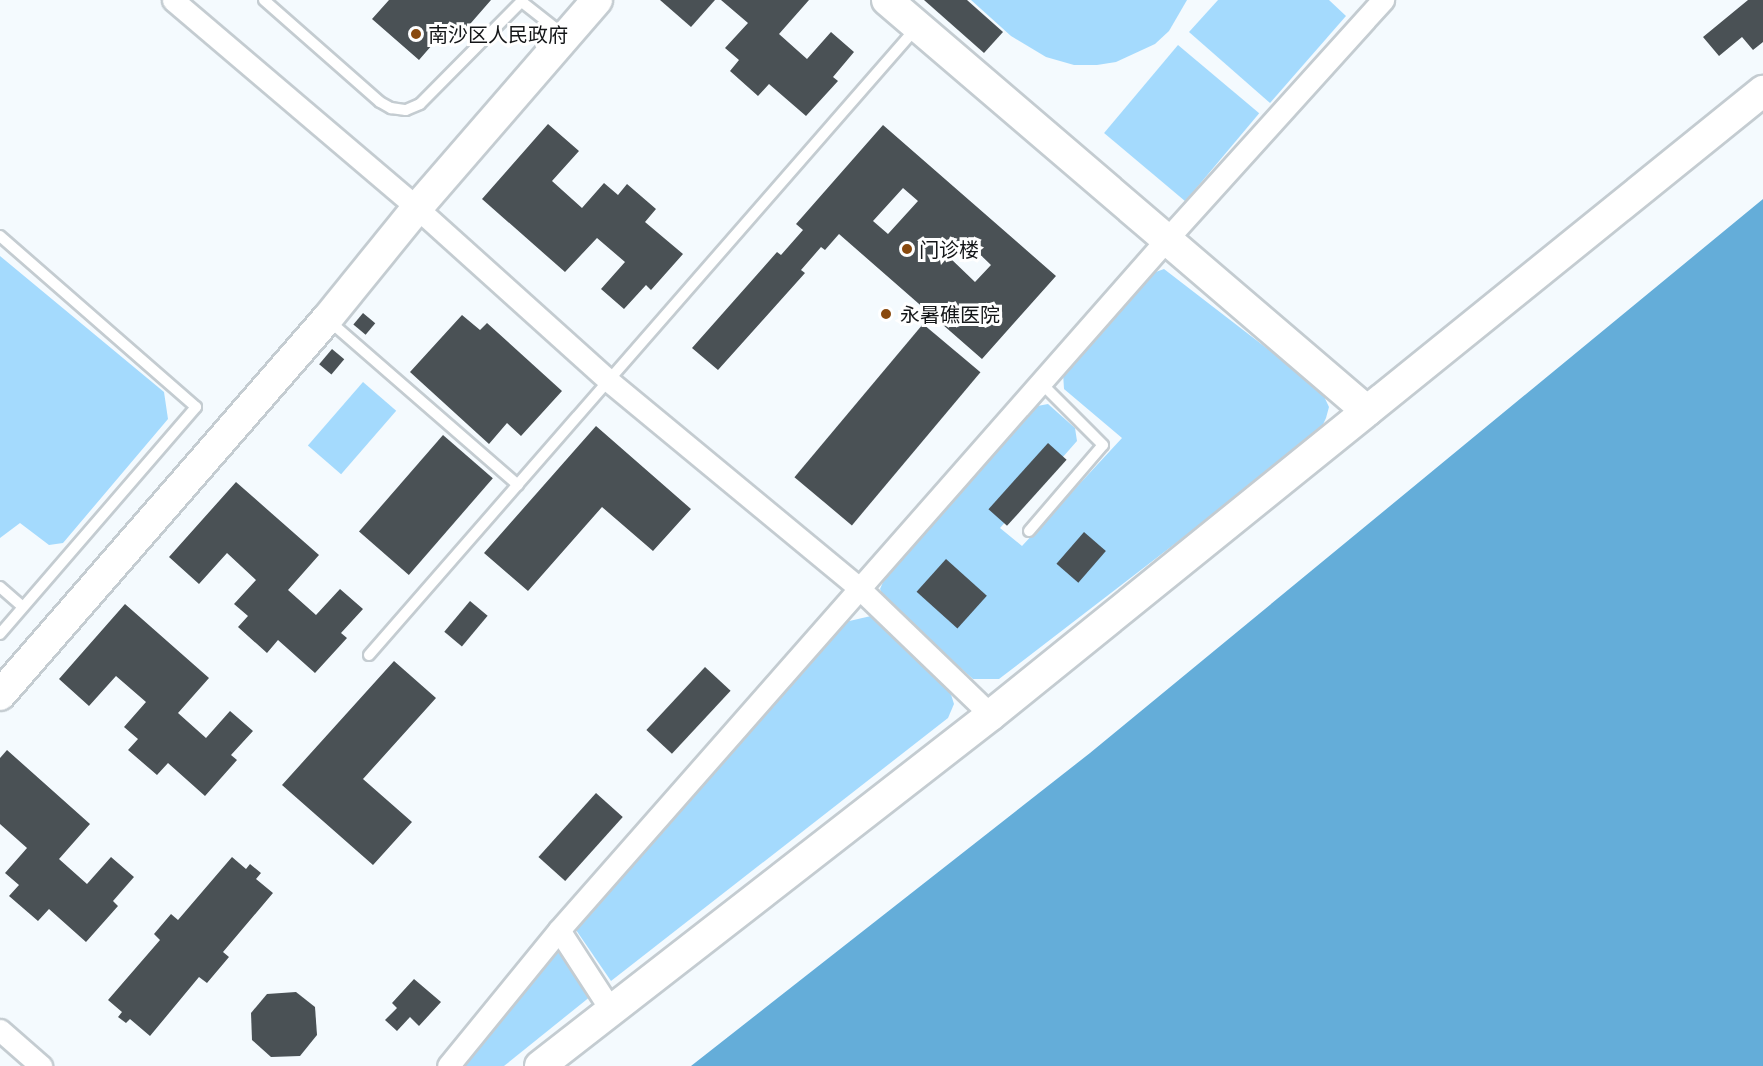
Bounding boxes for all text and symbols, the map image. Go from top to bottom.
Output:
place label: 南沙区人民政府 [428,22,568,46]
marker: 南沙区人民政府 [409,27,423,41]
place label: 门诊楼 [919,237,979,261]
marker: 门诊楼 [900,242,914,256]
place label: 永暑礁医院 [900,302,1000,326]
marker: 永暑礁医院 [877,305,895,323]

